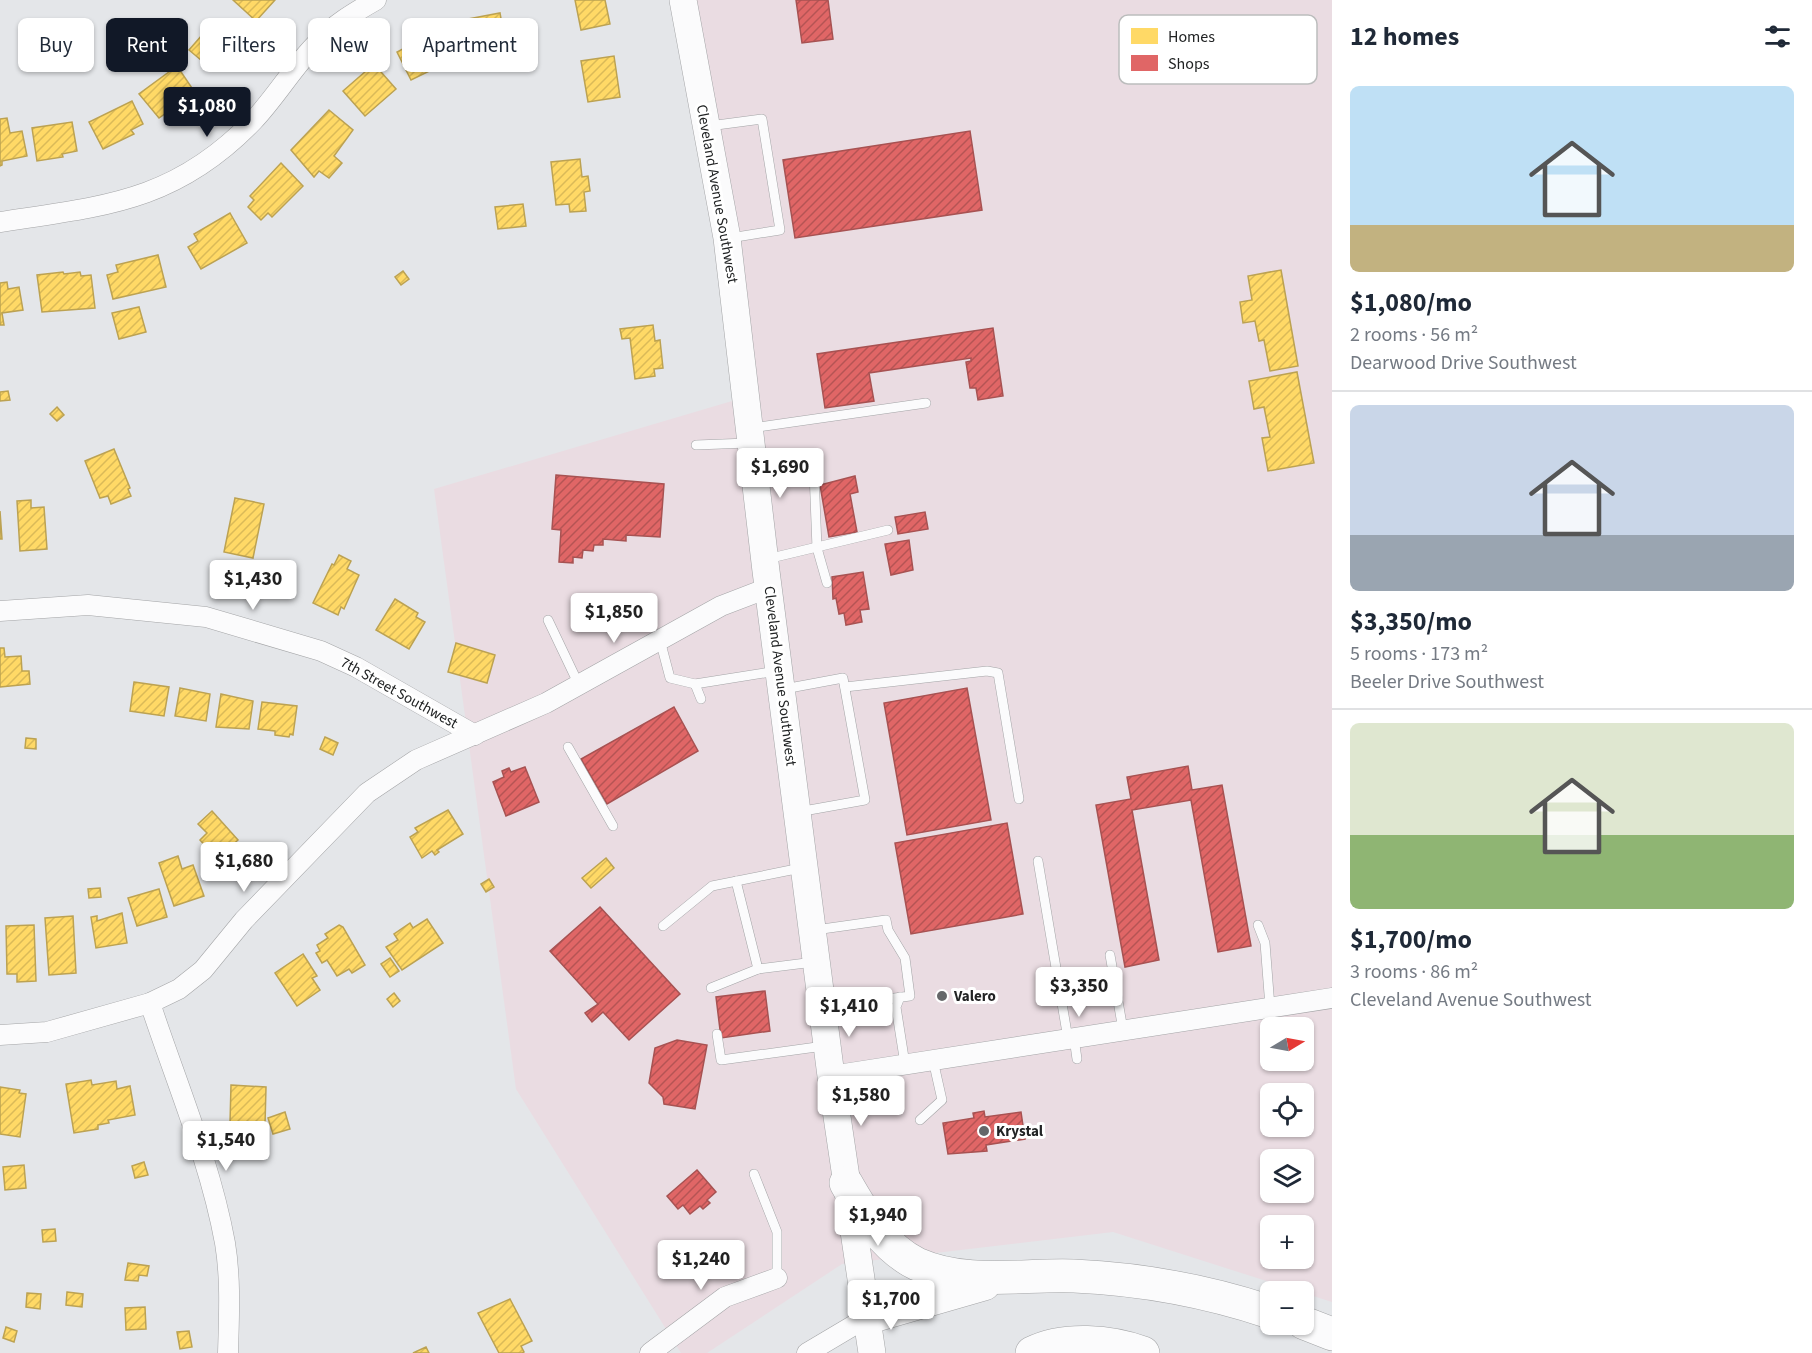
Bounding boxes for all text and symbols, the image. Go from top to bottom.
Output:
legend [1119,15,1317,84]
chip: Buy [18,18,94,72]
chip: Rent [106,18,188,72]
chip: Filters [200,18,296,72]
chip: New [308,18,390,72]
chip: Apartment [402,18,538,72]
text: 12 homes [1350,18,1459,55]
icon: filters [1761,20,1794,53]
text: Homes [1168,26,1215,48]
text: Shops [1168,53,1210,75]
pin: $1,080 [158,87,256,138]
text: $1,080 [178,92,236,120]
street label: Cleveland Avenue Southwest [691,103,743,285]
icon: home [1518,125,1626,233]
text: $1,080/mo [1350,284,1472,321]
text: 2 rooms · 56 m² [1350,321,1478,349]
text: Dearwood Drive Southwest [1350,349,1577,377]
icon: home [1518,444,1626,552]
pin: $1,690 [731,448,829,499]
text: $1,690 [751,453,809,481]
pin: $1,430 [204,560,302,611]
text: $1,430 [224,565,282,593]
street label: Cleveland Avenue Southwest [759,585,801,767]
pin: $1,850 [565,593,663,644]
text: $1,850 [585,598,643,626]
text: $3,350/mo [1350,603,1472,640]
text: 5 rooms · 173 m² [1350,640,1488,668]
street label: 7th Street Southwest [337,652,461,734]
text: Beeler Drive Southwest [1350,668,1544,696]
icon: home [1518,762,1626,870]
pin: $1,680 [195,842,293,893]
text: $1,680 [215,847,273,875]
text: $1,700/mo [1350,921,1472,958]
text: 3 rooms · 86 m² [1350,958,1478,986]
pin: $3,350 [1030,967,1128,1018]
text: $3,350 [1050,972,1108,1000]
place label: Valero [953,986,996,1007]
text: Cleveland Avenue Southwest [1350,986,1592,1014]
pin: $1,410 [800,987,898,1038]
marker: Valero [935,989,949,1003]
text: $1,410 [820,992,878,1020]
north arrow [1260,1017,1314,1071]
map controls [1260,1017,1314,1335]
pin: $1,580 [812,1076,910,1127]
text: $1,580 [832,1081,890,1109]
button: locate [1260,1083,1314,1137]
pin: $1,540 [177,1121,275,1172]
place label: Krystal [996,1121,1044,1142]
marker: Krystal [977,1124,991,1138]
text: $1,540 [197,1126,255,1154]
button: layers [1260,1149,1314,1203]
pin: $1,940 [829,1196,927,1247]
text: $1,940 [849,1201,907,1229]
button: + [1260,1215,1314,1269]
pin: $1,240 [652,1240,750,1291]
text: $1,240 [672,1245,730,1273]
pin: $1,700 [842,1280,940,1331]
button: − [1260,1281,1314,1335]
text: $1,700 [862,1285,920,1313]

